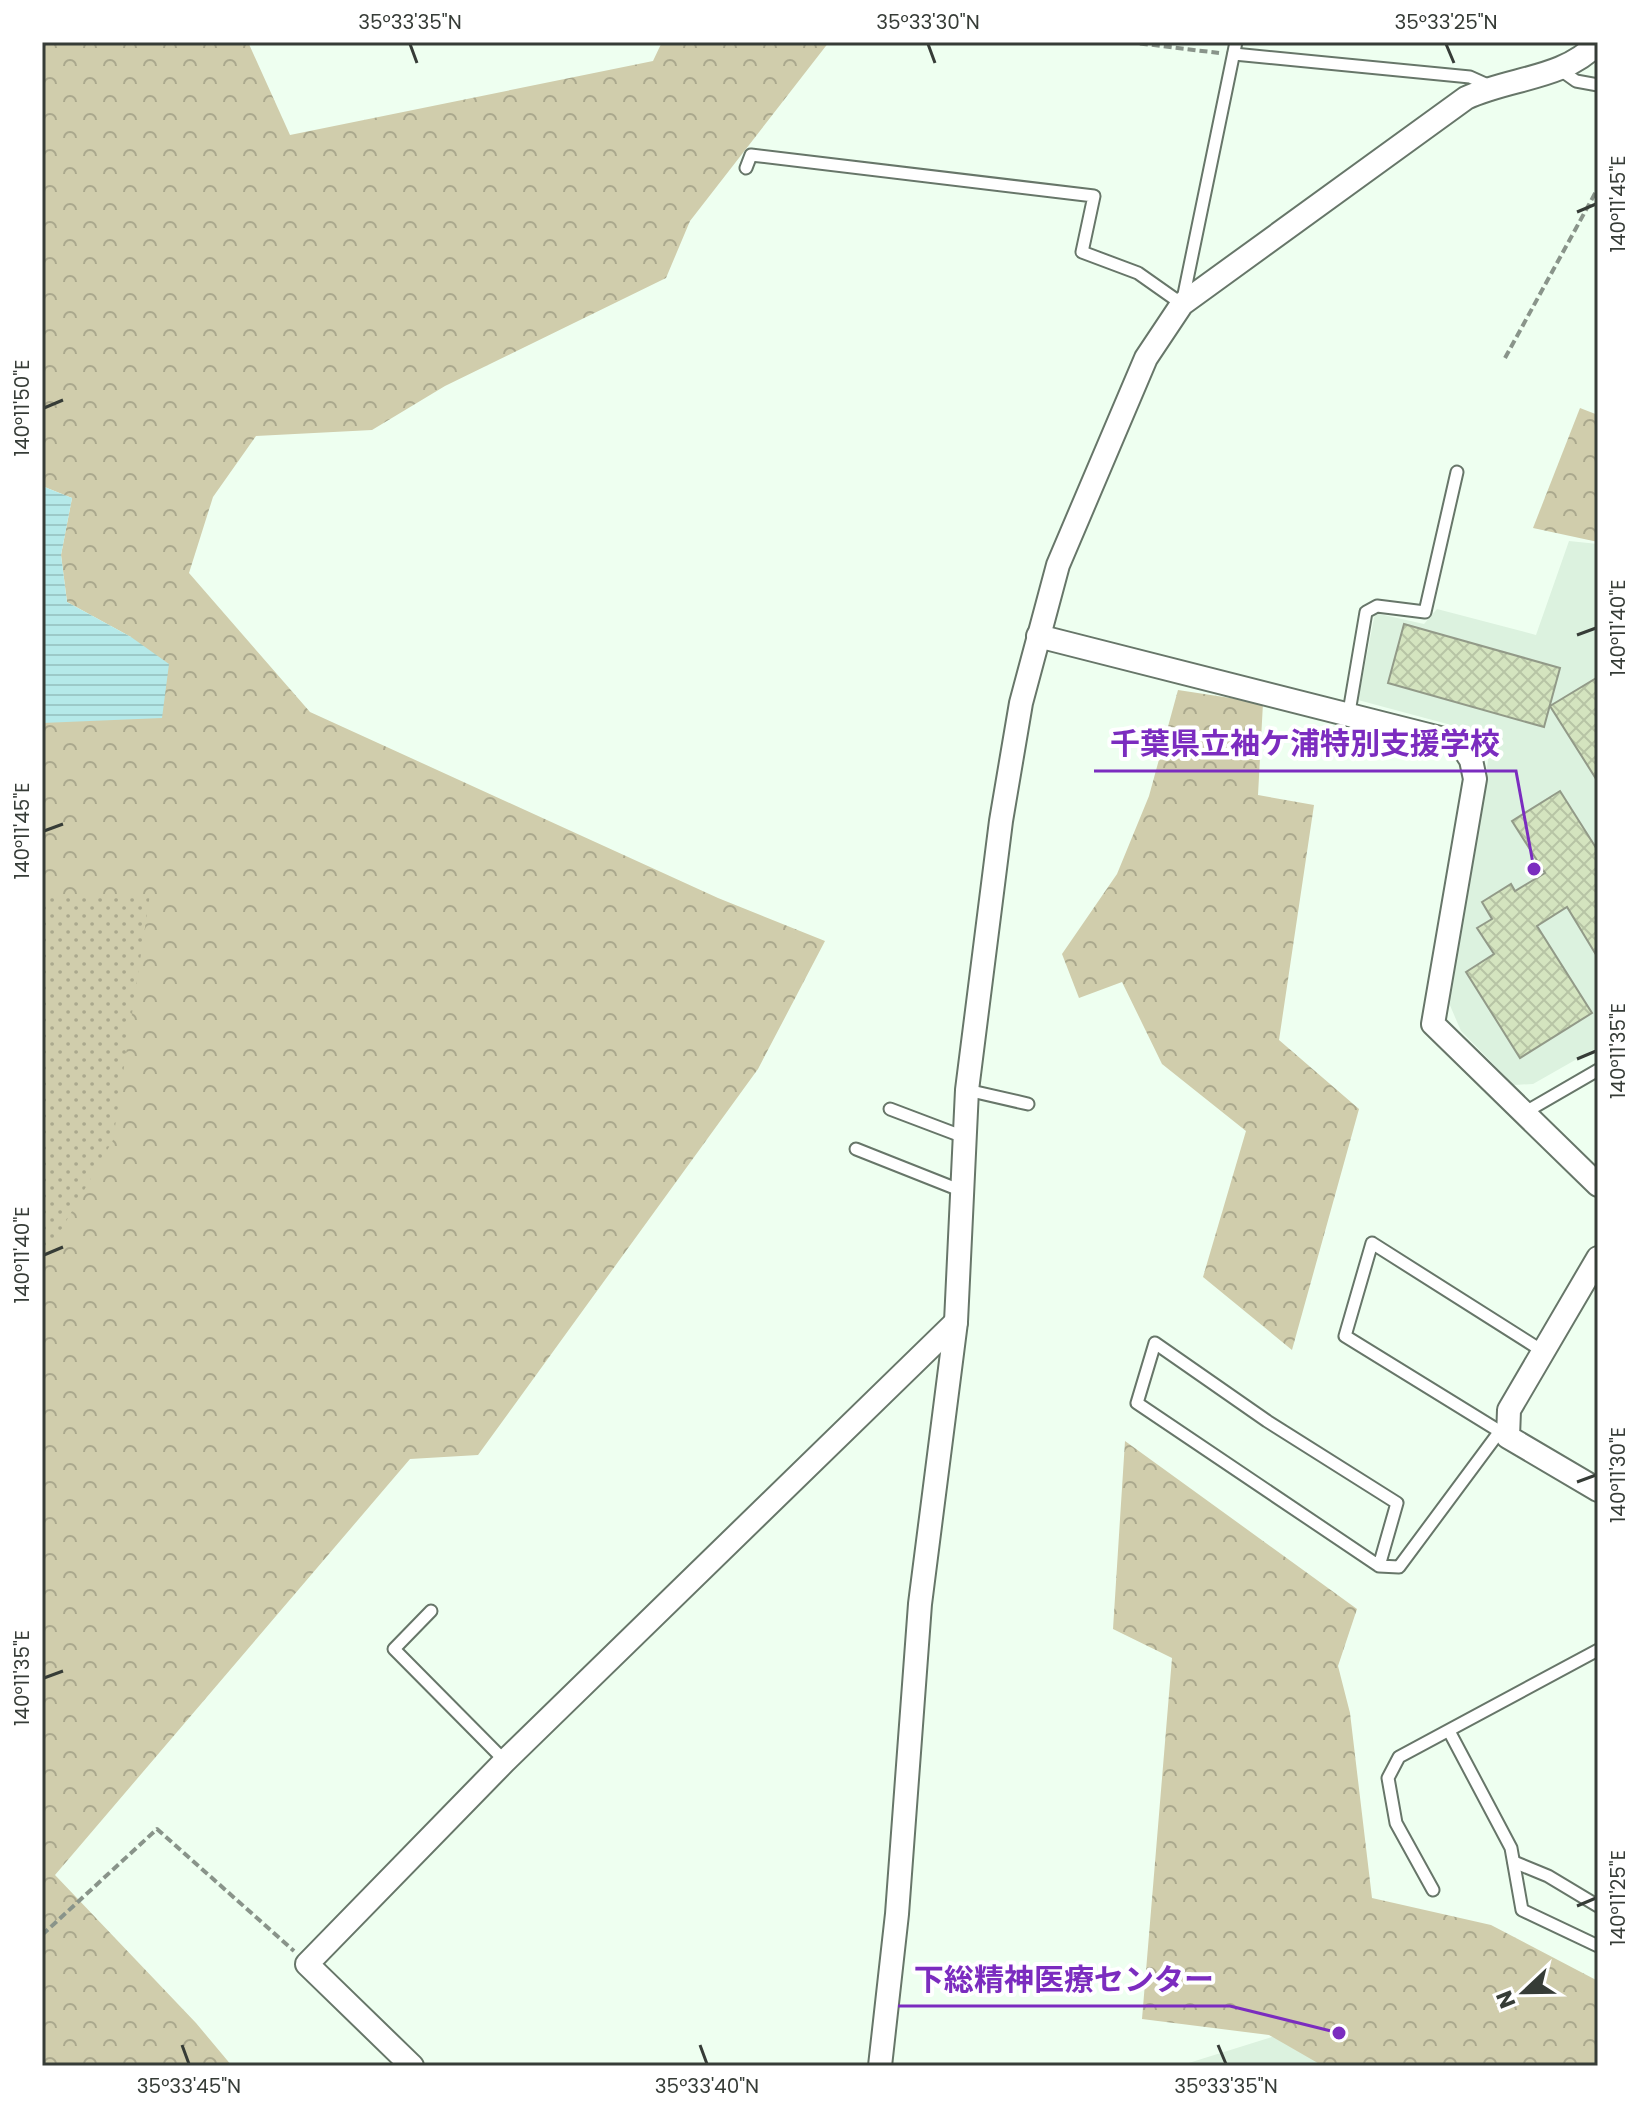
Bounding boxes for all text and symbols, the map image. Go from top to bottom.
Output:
text: 35°33'35"N [358,8,462,36]
text: 35°33'30"N [876,8,980,36]
text: 35°33'25"N [1394,8,1498,36]
text: 140°11'45"E [1604,156,1632,252]
text: 140°11'50"E [8,360,36,456]
text: 140°11'40"E [1604,580,1632,676]
callout: 千葉県立袖ケ浦特別支援学校 [1094,717,1516,771]
text: 千葉県立袖ケ浦特別支援学校 [1110,722,1500,765]
text: 140°11'45"E [8,783,36,879]
text: 140°11'35"E [1604,1003,1632,1099]
text: 140°11'40"E [8,1207,36,1303]
text: 140°11'30"E [1604,1427,1632,1523]
text: 140°11'35"E [8,1630,36,1726]
text: 140°11'25"E [1604,1850,1632,1946]
callout: 下総精神医療センター [898,1952,1230,2006]
north arrow [1484,1952,1564,2032]
text: 下総精神医療センター [914,1958,1214,2001]
text: N [1488,1986,1523,2013]
text: 35°33'45"N [137,2072,241,2100]
text: 35°33'40"N [655,2072,759,2100]
text: 35°33'35"N [1174,2072,1278,2100]

